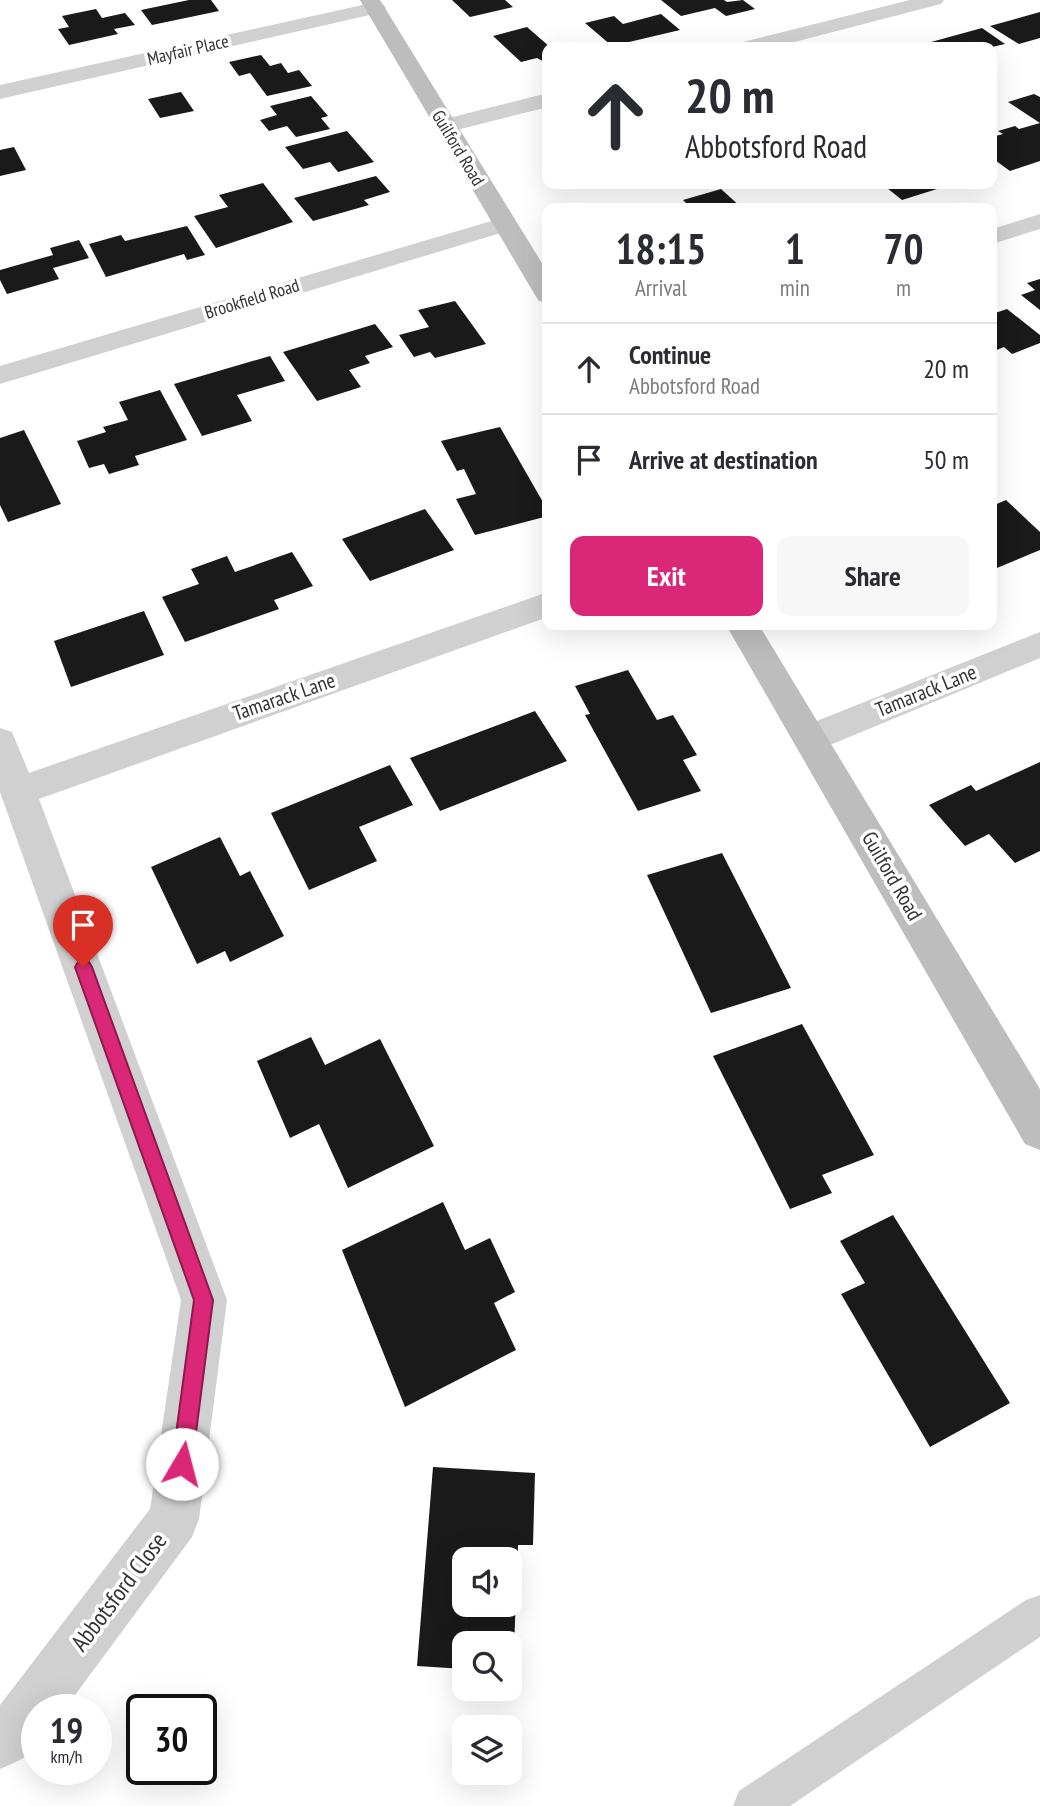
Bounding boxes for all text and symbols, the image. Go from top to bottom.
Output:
street label: Mayfair Place [145,29,231,70]
text: 20 m [685,63,774,127]
icon: ahead [570,70,661,161]
street label: Guilford Road [427,106,490,190]
text: Abbotsford Road [685,125,867,167]
text: 18:15 [615,221,706,276]
text: 1 [785,221,805,276]
text: 70 [883,221,923,276]
street label: Brookfield Road [202,273,302,324]
text: Arrival [635,273,687,302]
text: min [780,273,810,302]
text: m [896,273,911,302]
text: Continue [629,338,711,371]
icon: ahead [570,350,608,388]
text: 20 m [923,352,969,385]
text: Abbotsford Road [629,371,760,400]
icon: arrive [570,441,608,479]
text: Arrive at destination [629,443,818,476]
text: 50 m [923,443,969,476]
button: Exit [570,536,763,616]
button: Share [777,536,969,616]
street label: Tamarack Lane [871,658,980,723]
street label: Tamarack Lane [229,666,339,727]
street label: Guilford Road [856,826,929,925]
pin [53,895,113,967]
icon: arrive [64,906,102,944]
position arrow [145,1427,219,1501]
street label: Abbotsford Close [64,1526,173,1657]
map controls [452,1547,522,1785]
button: sound [452,1547,522,1617]
button: search [452,1631,522,1701]
speed limit sign: 30 [126,1694,217,1785]
text: 19 [50,1707,83,1753]
button: layers [452,1715,522,1785]
text: km/h [51,1745,82,1768]

